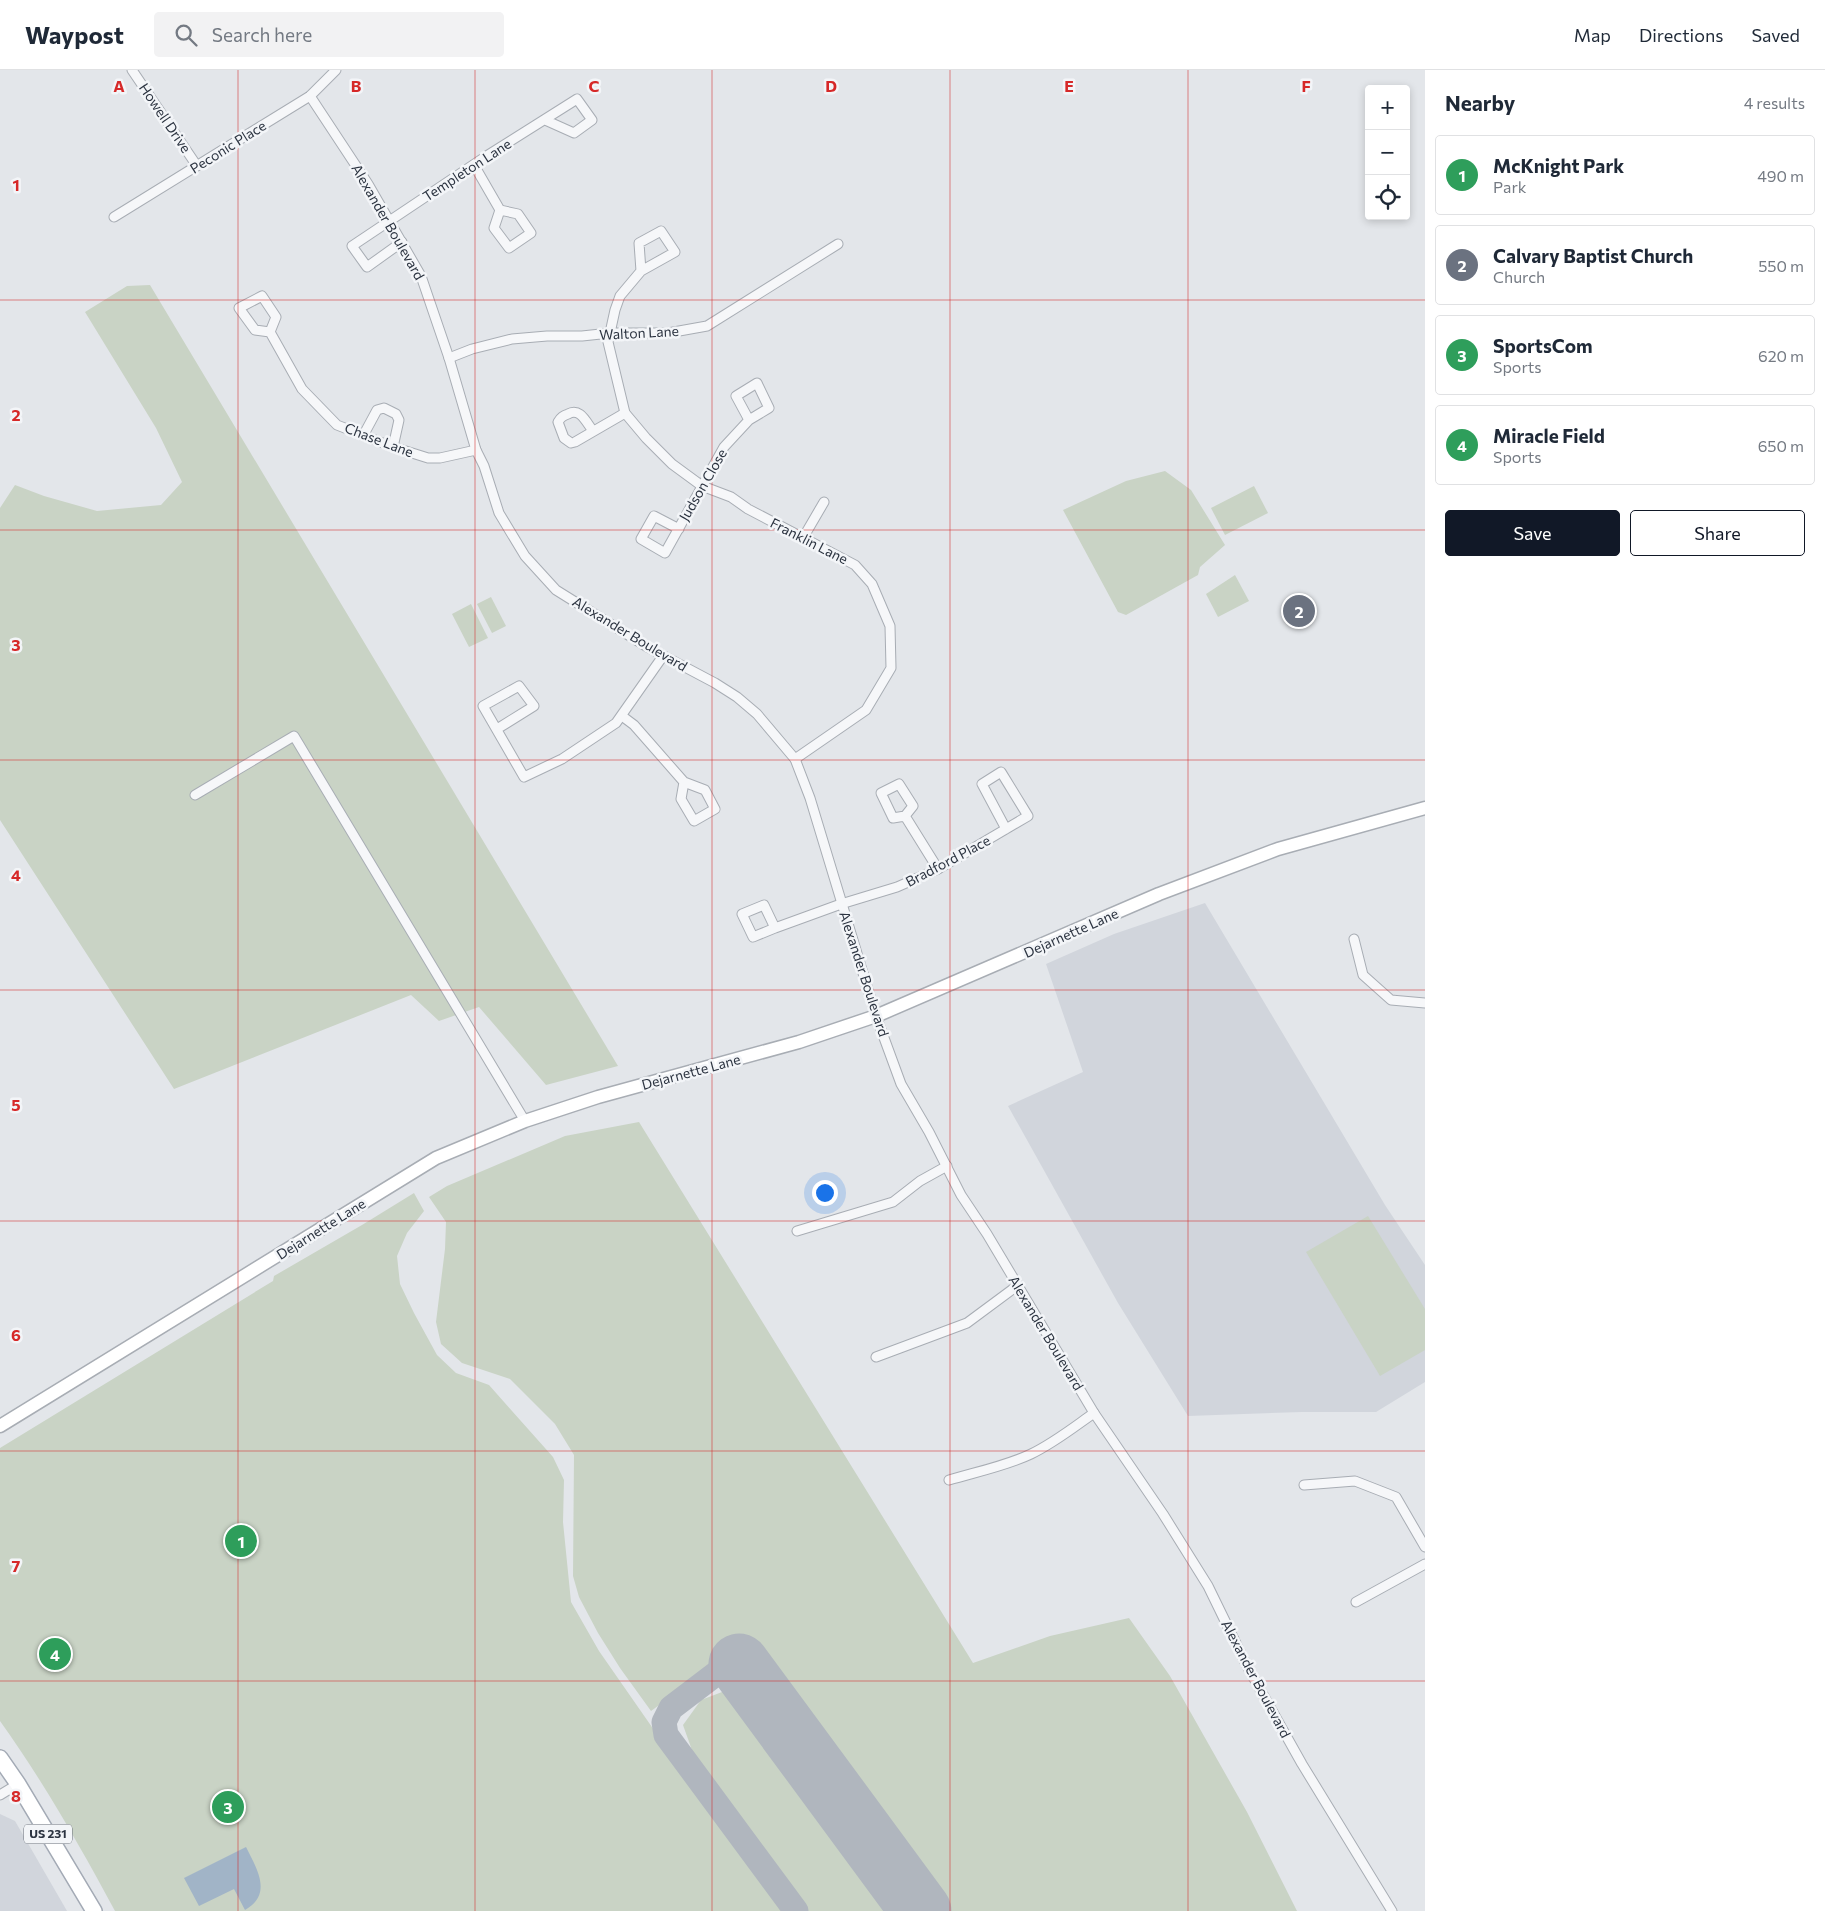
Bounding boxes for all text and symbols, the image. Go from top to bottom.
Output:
search box [154,12,504,57]
text: Waypost [25,20,124,49]
icon: search [172,21,200,49]
text: Search here [212,23,312,46]
text: Map [1574,24,1611,46]
text: Directions [1639,24,1723,46]
text: Saved [1751,24,1800,46]
text: A [113,76,125,95]
text: B [351,76,362,95]
text: C [589,76,600,95]
text: D [825,76,837,95]
text: E [1064,76,1074,95]
text: F [1301,76,1311,95]
street label: Howell Drive [136,80,195,156]
map controls [1365,85,1410,220]
button: + [1365,85,1410,130]
text: Nearby [1445,90,1515,115]
text: 4 results [1744,93,1805,112]
street label: Peconic Place [187,116,269,177]
button: − [1365,130,1410,175]
street label: Templeton Lane [419,135,514,205]
text: McKnight Park [1493,154,1624,177]
street label: Alexander Boulevard [348,161,429,283]
text: 1 [1458,166,1466,185]
text: 490 m [1757,166,1804,185]
text: 1 [12,175,20,194]
button: locate [1365,175,1410,220]
text: Park [1493,177,1526,196]
text: Calvary Baptist Church [1493,244,1693,267]
text: 2 [1457,256,1467,275]
text: 550 m [1758,256,1804,275]
text: Church [1493,267,1545,286]
street label: Walton Lane [599,322,679,343]
text: SportsCom [1493,334,1593,357]
text: 3 [1457,346,1467,365]
text: 620 m [1758,346,1804,365]
text: Sports [1493,357,1542,376]
text: 2 [11,405,21,424]
street label: Chase Lane [342,419,416,460]
text: Miracle Field [1493,424,1605,447]
text: 4 [1457,436,1467,455]
text: 650 m [1758,436,1804,455]
street label: Judson Close [675,446,730,524]
text: Sports [1493,447,1542,466]
button: Save [1445,510,1620,556]
button: Share [1630,510,1805,556]
street label: Franklin Lane [768,514,851,567]
pin: 2 [1283,592,1315,630]
street label: Alexander Boulevard [570,593,691,675]
text: 3 [11,635,21,654]
street label: Bradford Place [902,831,993,890]
text: 4 [11,865,21,884]
street label: Dejarnette Lane [1021,904,1121,961]
street label: Alexander Boulevard [836,909,893,1039]
street label: Dejarnette Lane [640,1050,742,1093]
text: 5 [11,1095,21,1114]
your location [812,1180,838,1206]
street label: Dejarnette Lane [273,1194,368,1263]
street label: Alexander Boulevard [1005,1272,1087,1393]
text: 6 [11,1325,21,1344]
pin: 1 [225,1522,257,1560]
text: 7 [12,1556,21,1575]
street label: Alexander Boulevard [1218,1617,1295,1741]
pin: 4 [39,1635,71,1673]
text: 8 [11,1786,21,1805]
pin: 3 [212,1788,244,1826]
road number: US 231 [24,1825,72,1844]

